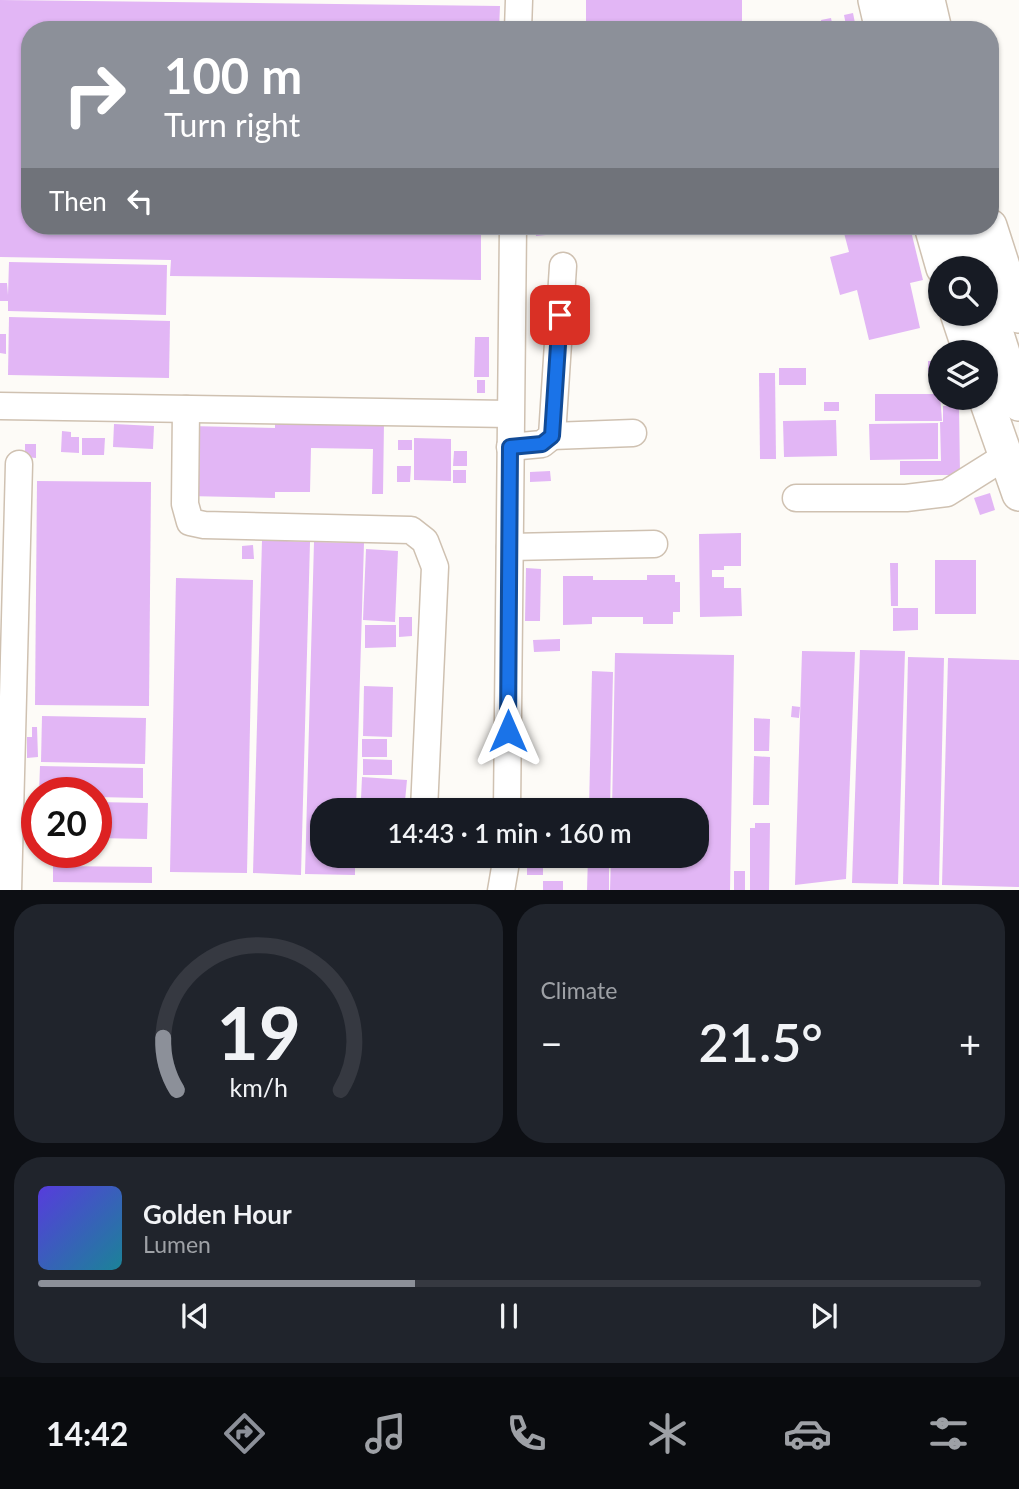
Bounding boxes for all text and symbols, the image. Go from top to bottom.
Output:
text: 100 m [164,46,302,104]
icon: right [49,49,140,140]
text: Turn right [164,105,300,144]
icon: left [121,182,159,220]
text: Then [49,185,107,217]
map controls [928,256,998,410]
button: search [928,256,998,326]
pin [530,285,590,345]
icon: arrive [541,296,579,334]
button: layers [928,340,998,410]
position arrow [471,694,545,768]
speed limit sign: 20 [21,777,112,868]
text: 14:43 · 1 min · 160 m [387,817,632,849]
text: Climate [541,976,617,1004]
text: 19 [216,988,300,1076]
text: 21.5° [699,1011,823,1073]
text: − [541,1020,563,1066]
text: + [959,1020,981,1066]
text: km/h [229,1071,288,1101]
text: Golden Hour [143,1198,292,1230]
text: Lumen [143,1230,211,1258]
icon: previous [176,1297,214,1335]
icon: pause [490,1297,528,1335]
icon: next [805,1297,843,1335]
icon: directions [220,1409,269,1458]
icon: music [361,1409,410,1458]
icon: phone [502,1409,551,1458]
icon: climate [643,1409,692,1458]
icon: car [783,1409,832,1458]
icon: filters [924,1409,973,1458]
text: 14:42 [46,1414,128,1453]

